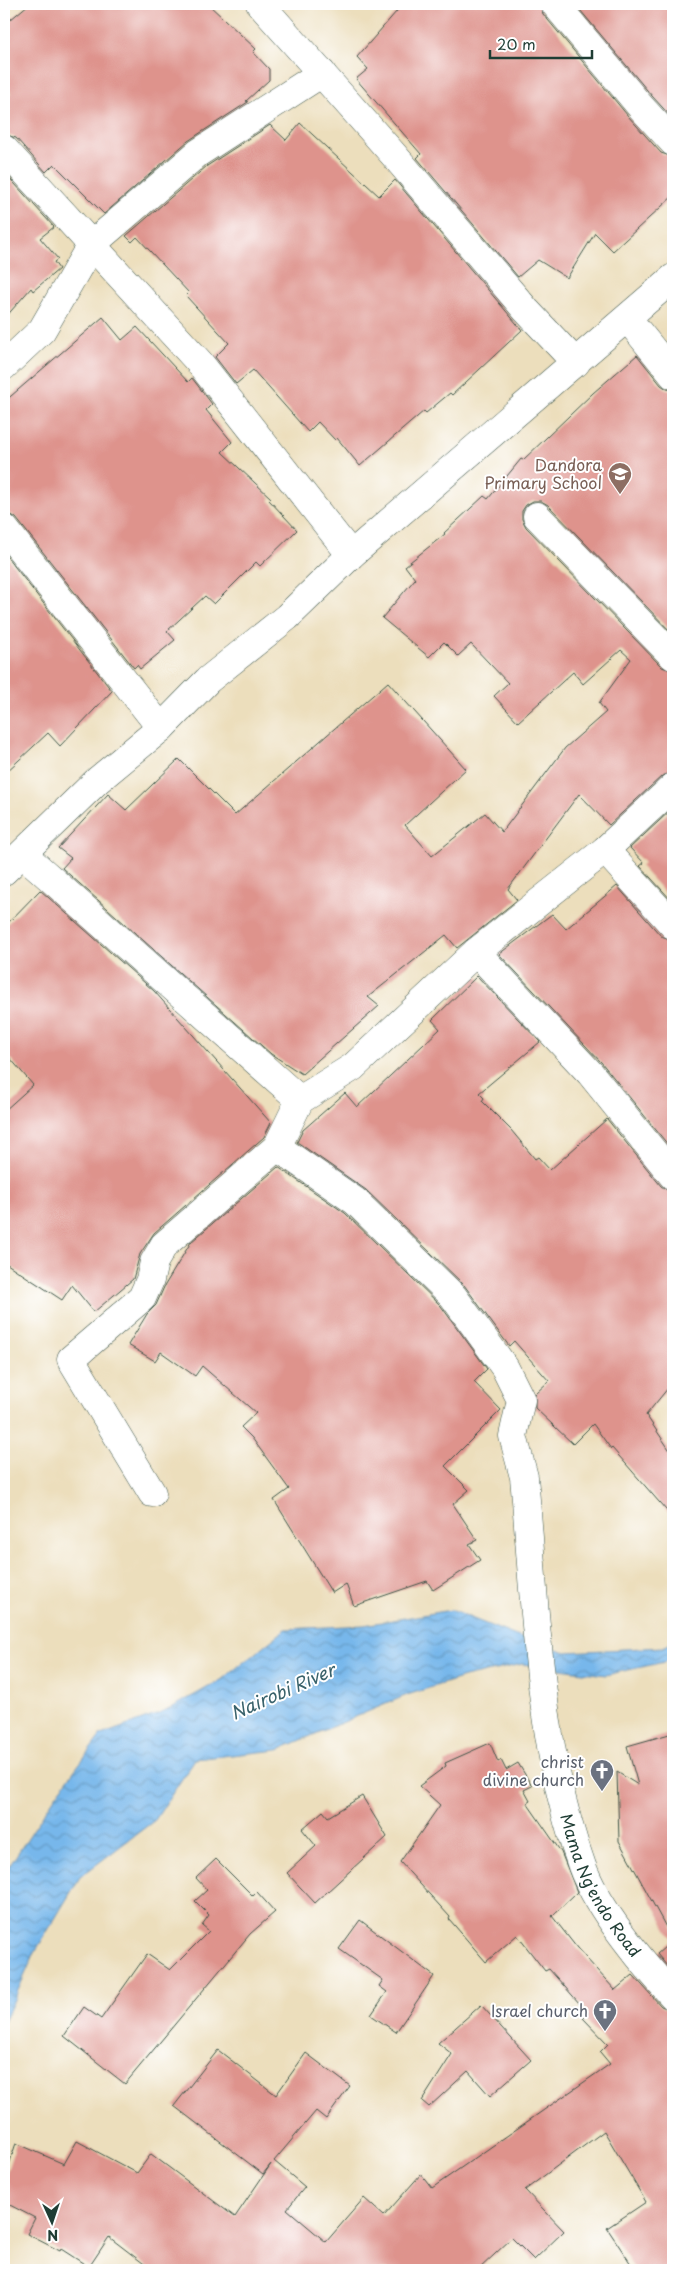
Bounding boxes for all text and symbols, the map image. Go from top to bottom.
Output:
scale bar [490,28,592,60]
text: 20 m [497,32,536,55]
place label: Dandora Primary School [484,452,602,494]
school or university icon: Dandora Primary School [607,461,633,495]
water label: Nairobi River [226,1654,342,1726]
place label: christ divine church [483,1749,584,1791]
church icon: christ divine church [589,1758,615,1792]
street label: Mama Ng'endo Road [555,1811,648,1962]
place label: Israel church [491,1998,588,2022]
church icon: Israel church [592,1998,618,2032]
north arrow [28,2196,78,2246]
text: N [47,2225,59,2246]

